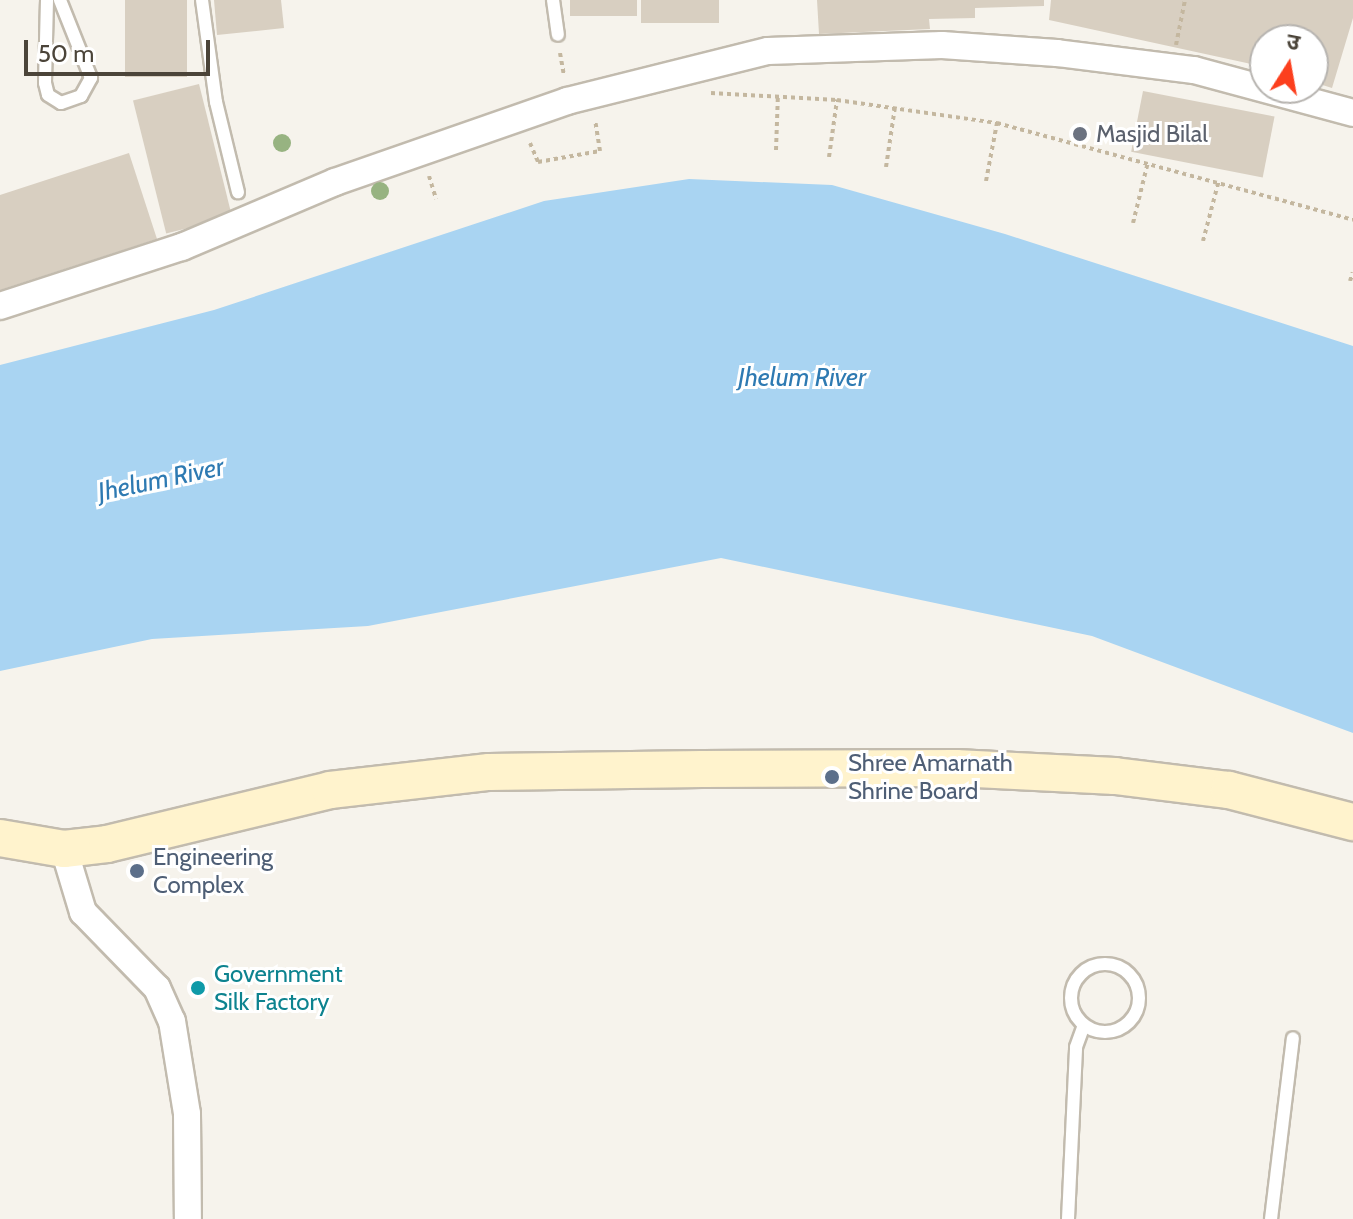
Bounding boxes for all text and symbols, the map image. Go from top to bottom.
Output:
scale bar [28,24,214,74]
north arrow [1249,24,1329,104]
text: उ [1284,27,1302,56]
text: 50 m [38,39,94,68]
place label: Masjid Bilal [1096,120,1208,148]
marker: Masjid Bilal [1071,125,1089,143]
water label: Jhelum River [738,362,866,394]
water label: Jhelum River [95,451,227,509]
place label: Shree Amarnath Shrine Board [848,749,1013,805]
marker: Shree Amarnath Shrine Board [823,768,841,786]
place label: Engineering Complex [153,843,273,899]
marker: Engineering Complex [128,862,146,880]
place label: Government Silk Factory [214,960,343,1016]
marker: Government Silk Factory [189,979,207,997]

